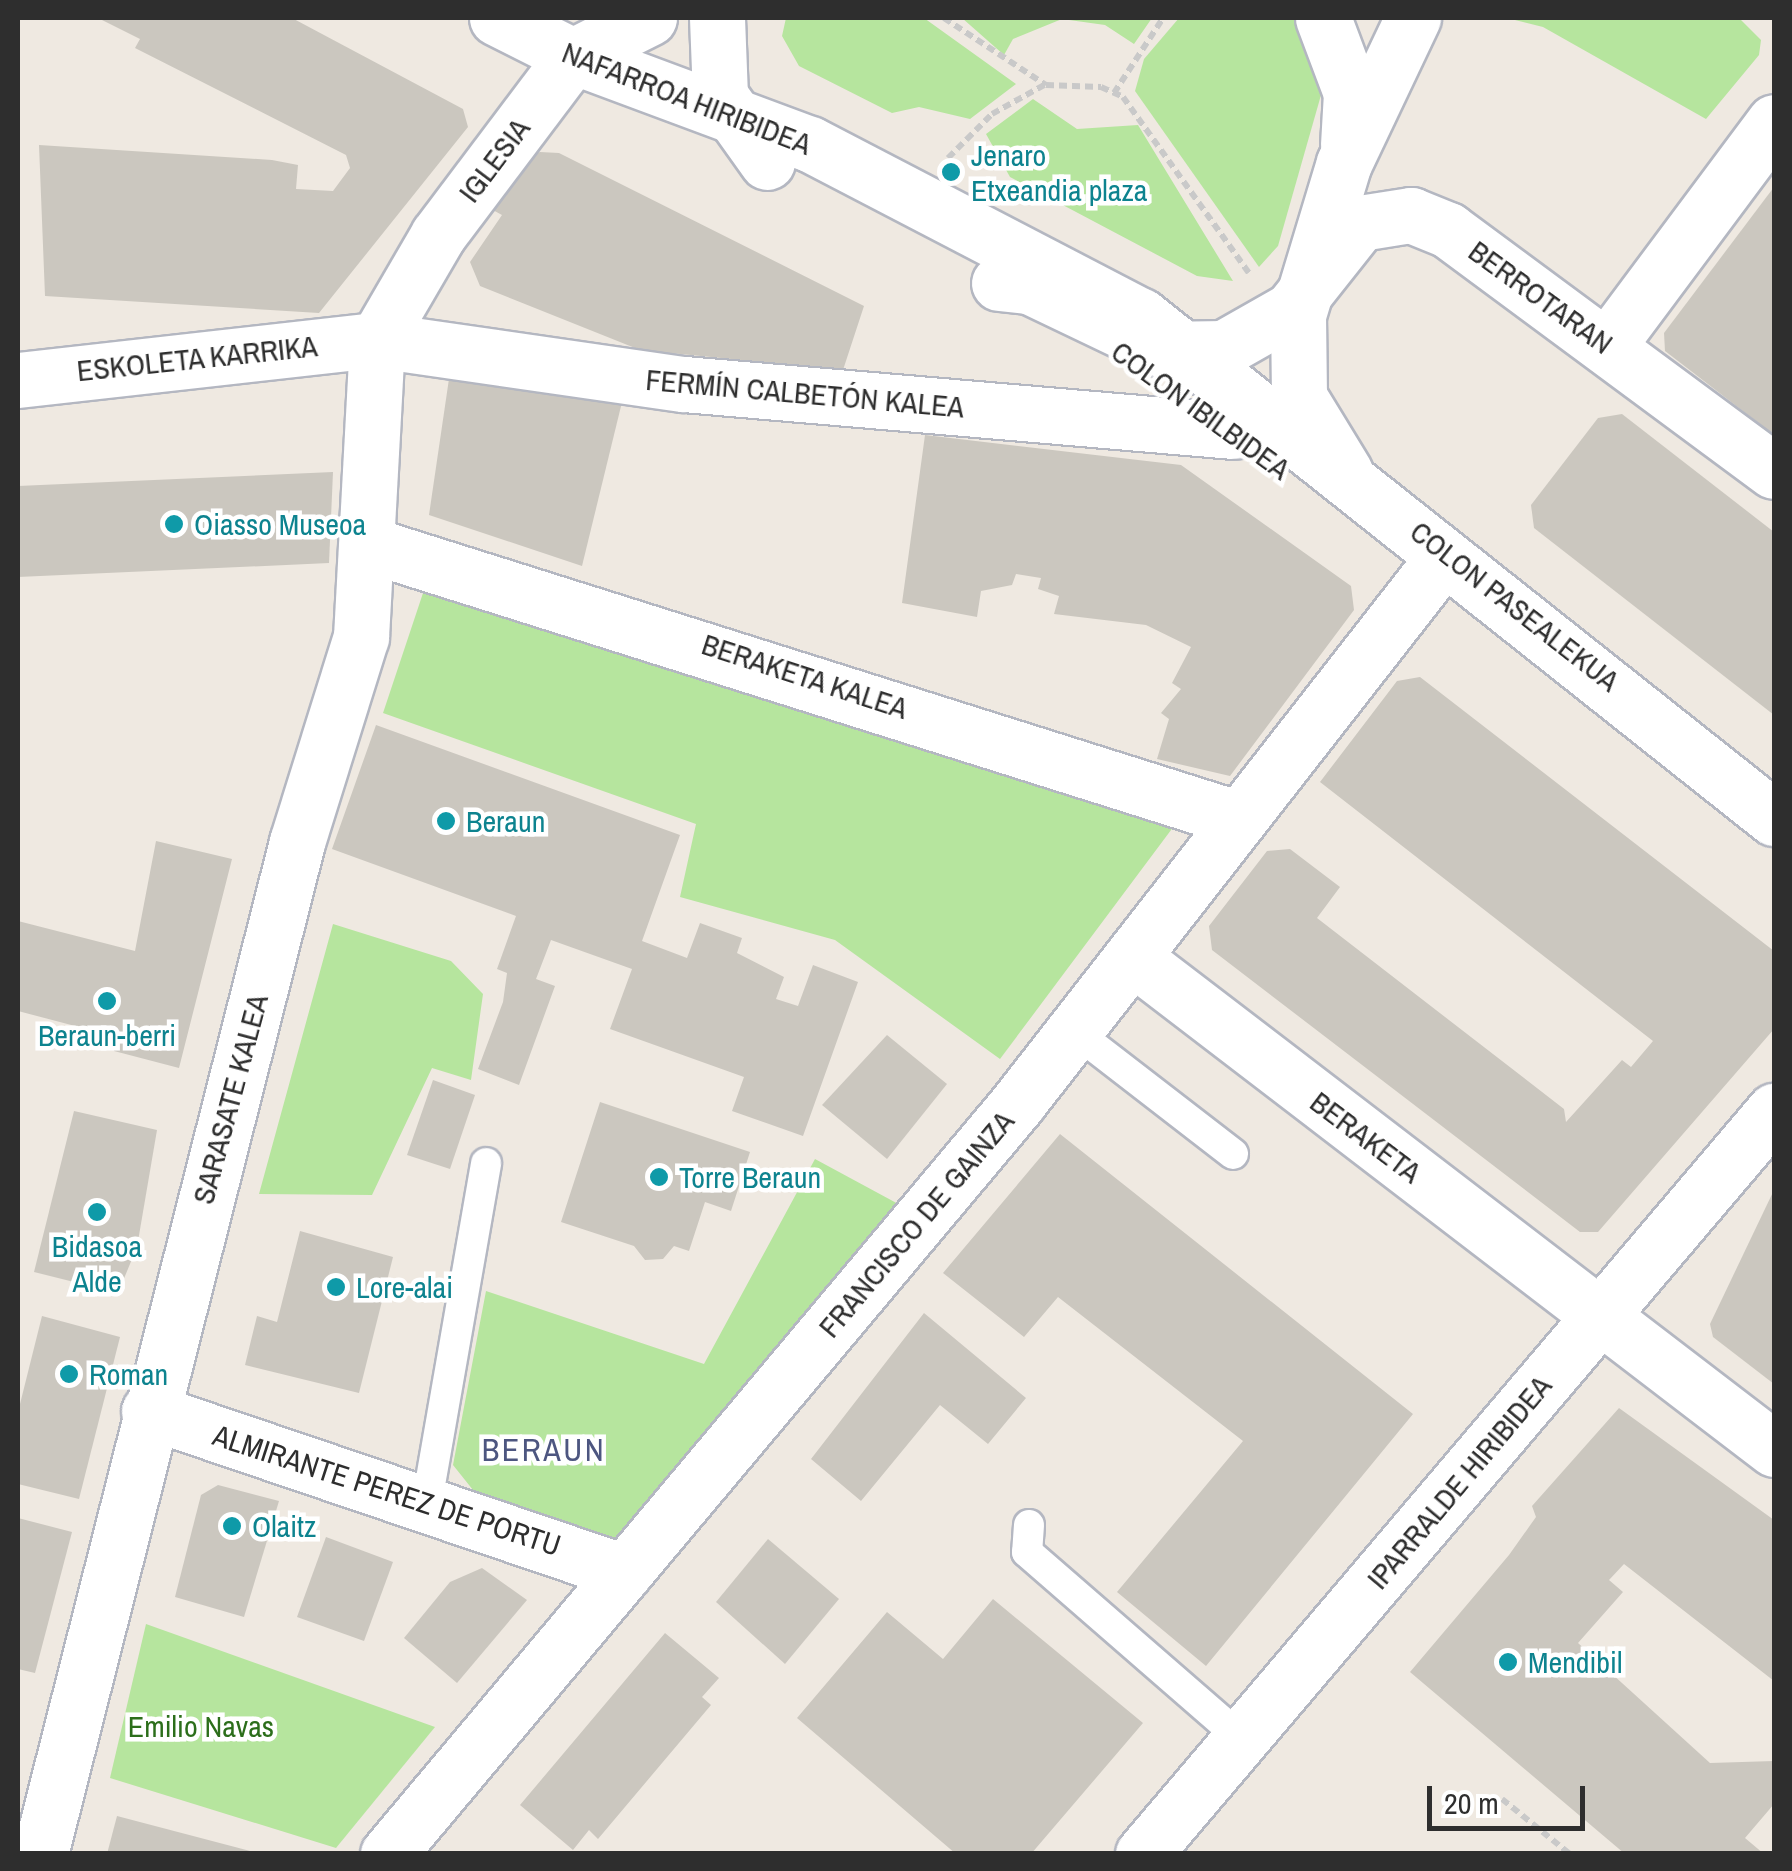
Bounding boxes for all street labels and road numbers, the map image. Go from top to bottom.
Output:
street label: NAFARROA HIRIBIDEA [557,34,817,162]
street label: IGLESIA [451,111,537,209]
street label: BERROTARAN [1462,233,1620,361]
street label: ESKOLETA KARRIKA [74,327,320,389]
street label: COLON IBILBIDEA [1105,333,1297,487]
street label: FERMÍN CALBETÓN KALEA [644,361,966,425]
street label: COLON PASEALEKUA [1403,513,1627,699]
street label: BERAKETA KALEA [697,626,913,726]
street label: SARASATE KALEA [185,990,275,1208]
street label: BERAKETA [1303,1084,1429,1190]
street label: FRANCISCO DE GAINZA [811,1104,1021,1344]
street label: IPARRALDE HIRIBIDEA [1359,1368,1559,1596]
street label: ALMIRANTE PEREZ DE PORTU [209,1417,565,1563]

